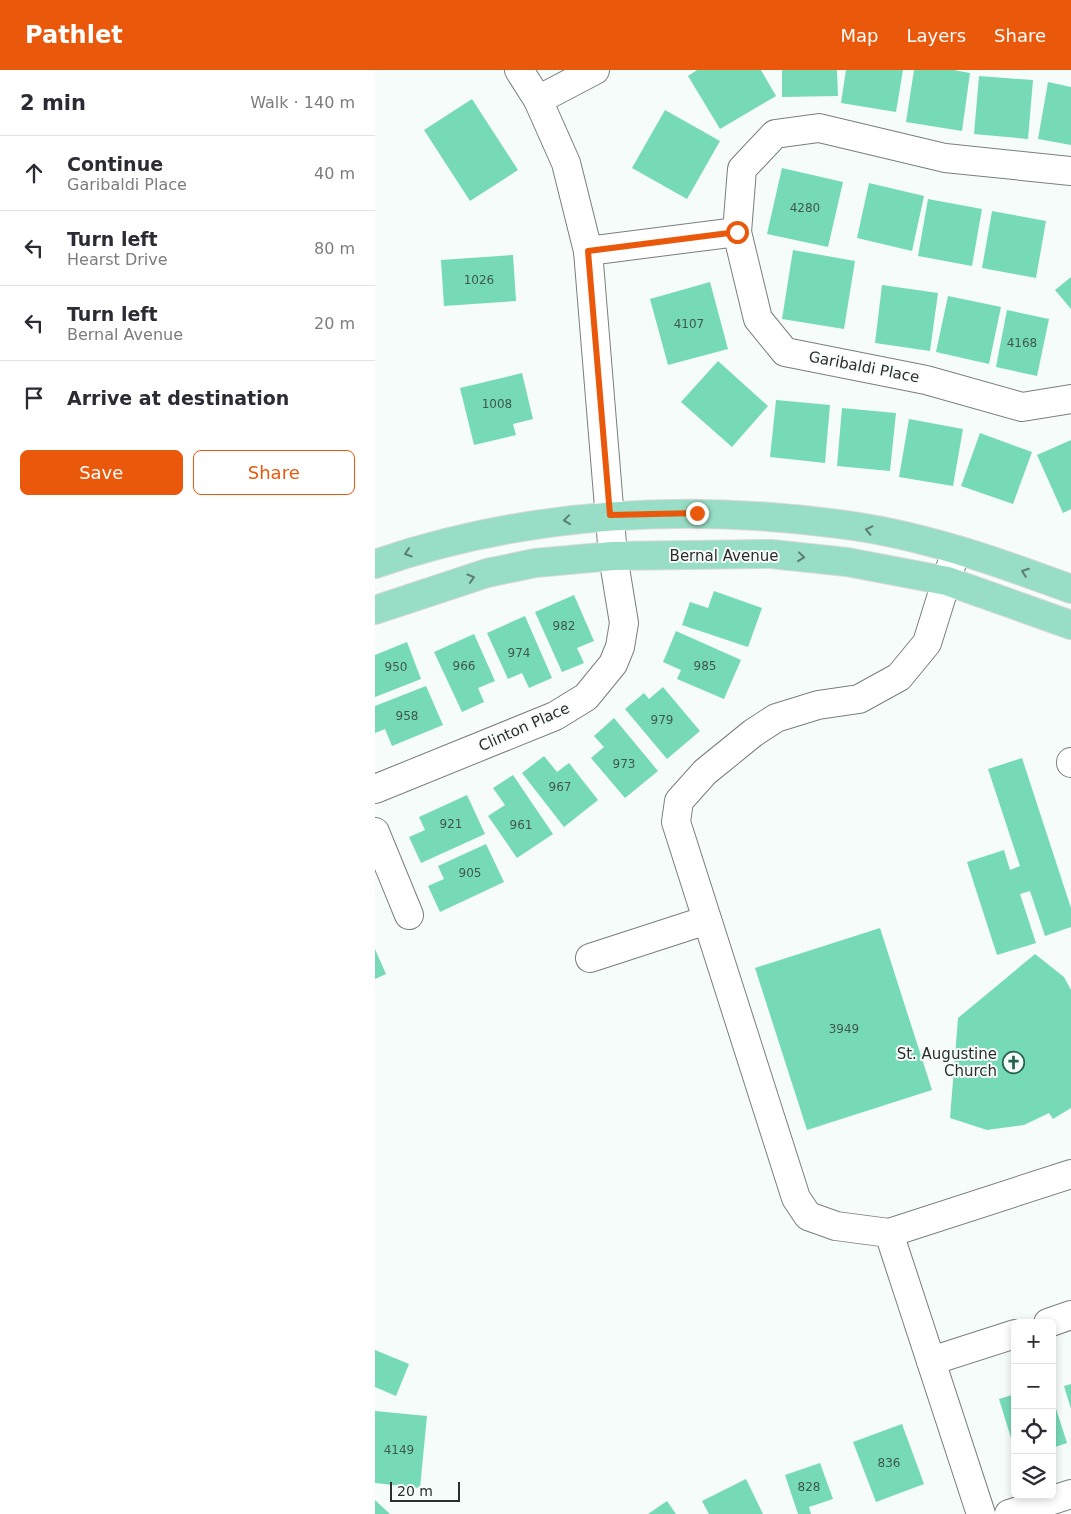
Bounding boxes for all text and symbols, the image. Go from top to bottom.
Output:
text: Pathlet [25,21,123,49]
text: Map [840,25,878,46]
text: Layers [906,25,966,46]
text: Share [994,25,1046,46]
text: 2 min [20,91,86,115]
text: Walk · 140 m [250,93,355,112]
text: Continue [67,153,163,175]
icon: ahead [20,159,48,187]
text: 40 m [314,164,355,183]
text: Garibaldi Place [67,175,187,194]
house number: 4280 [790,201,820,215]
route start [726,221,749,244]
text: Turn left [67,228,158,250]
icon: left [20,234,48,262]
text: 80 m [314,239,355,258]
text: Hearst Drive [67,250,168,269]
house number: 1026 [464,273,494,287]
text: Turn left [67,303,158,325]
icon: left [20,309,48,337]
text: 20 m [314,314,355,333]
house number: 4107 [674,317,704,331]
text: Bernal Avenue [67,325,183,344]
house number: 4168 [1007,336,1037,350]
street label: Garibaldi Place [807,347,921,387]
icon: arrive [20,384,48,412]
text: Arrive at destination [67,387,289,409]
house number: 1008 [482,397,512,411]
button: Save [20,450,183,495]
button: Share [193,450,355,495]
route end [686,502,709,525]
one-way arrow [563,514,571,525]
one-way arrow [864,525,873,536]
one-way arrow [405,547,413,557]
street label: Bernal Avenue [670,547,778,565]
one-way arrow [798,552,806,563]
one-way arrow [1021,568,1030,578]
one-way arrow [466,574,475,584]
house number: 982 [553,619,575,633]
house number: 974 [508,646,530,660]
house number: 966 [453,659,475,673]
house number: 985 [694,659,716,673]
house number: 950 [385,660,407,674]
street label: Clinton Place [476,699,572,755]
house number: 958 [396,709,418,723]
house number: 979 [651,713,673,727]
house number: 973 [613,757,635,771]
house number: 967 [549,780,571,794]
house number: 921 [440,817,462,831]
house number: 961 [510,818,532,832]
house number: 905 [459,866,481,880]
house number: 3949 [829,1022,859,1036]
place label: St. Augustine Church [897,1045,997,1080]
church icon: St. Augustine Church [1001,1051,1025,1075]
map controls [1011,1319,1056,1499]
button: + [1011,1319,1056,1364]
button: − [1011,1364,1056,1409]
button: locate [1011,1409,1056,1454]
house number: 4149 [384,1443,414,1457]
button: layers [1011,1454,1056,1499]
house number: 836 [878,1456,900,1470]
scale bar [390,1479,460,1502]
house number: 828 [798,1480,820,1494]
text: 20 m [397,1483,433,1499]

